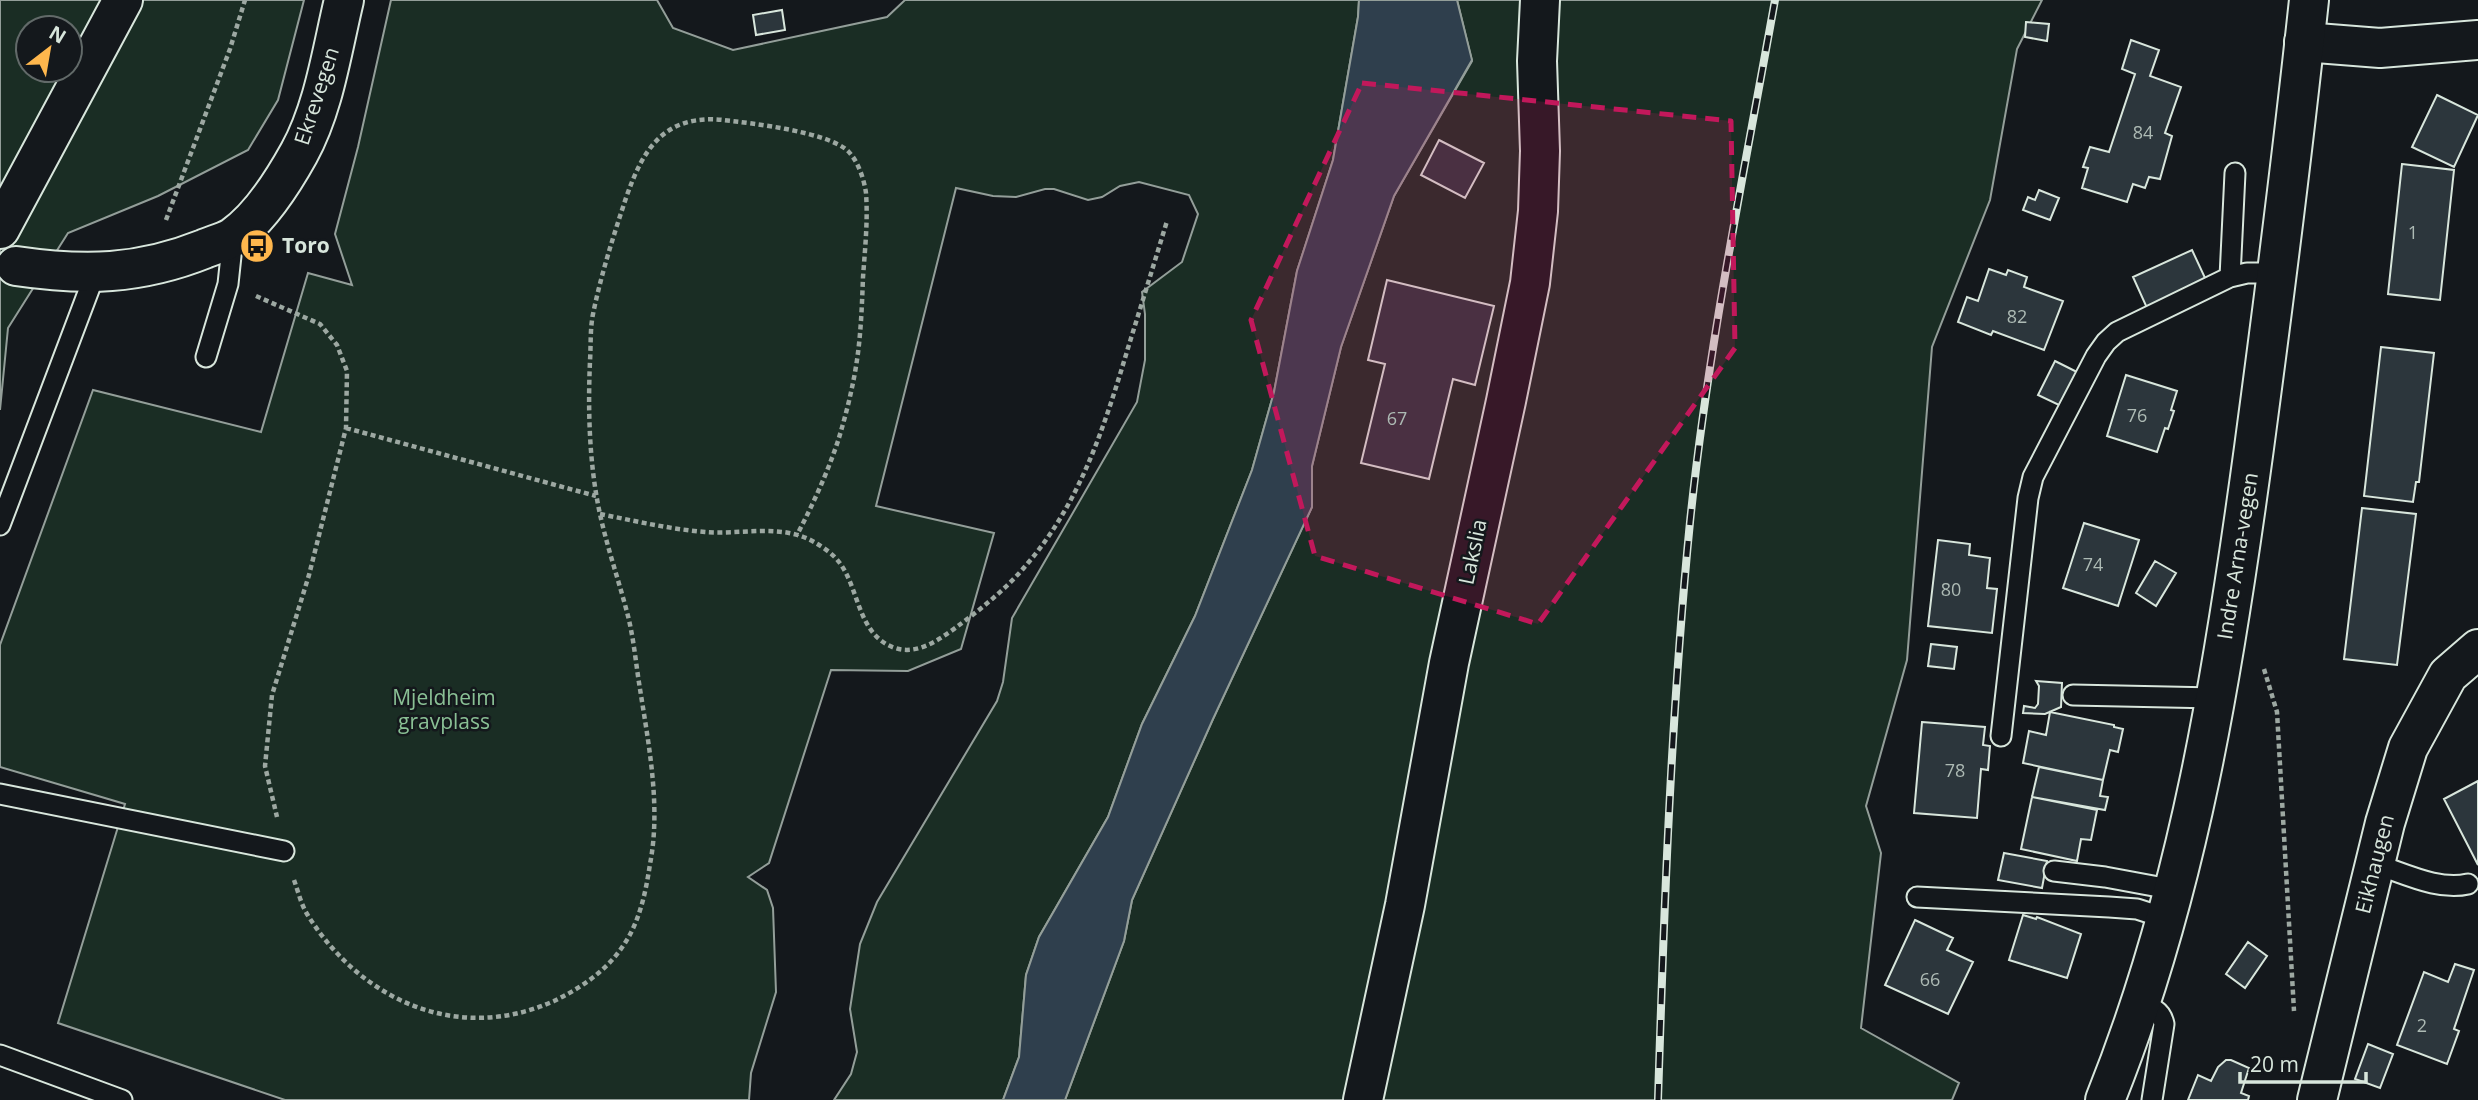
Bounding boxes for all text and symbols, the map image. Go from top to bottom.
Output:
north arrow [14,14,84,84]
text: N [44,19,71,50]
street label: Ekrevegen [287,43,345,148]
house number: 84 [2133,120,2153,144]
house number: 1 [2408,220,2418,244]
bus stop icon: Toro [238,227,276,265]
place label: Toro [282,231,330,259]
house number: 82 [2007,304,2027,328]
house number: 76 [2127,403,2147,427]
house number: 67 [1387,406,1407,430]
street label: Indre Arna-vegen [2210,470,2264,641]
street label: Lakslia [1451,517,1493,587]
house number: 74 [2083,552,2103,576]
house number: 80 [1941,577,1961,601]
park label: Mjeldheim gravplass [392,683,496,735]
house number: 78 [1945,758,1965,782]
street label: Eikhaugen [2348,811,2400,916]
house number: 66 [1920,967,1940,991]
house number: 2 [2417,1013,2427,1037]
scale bar [2240,1040,2366,1084]
text: 20 m [2250,1050,2299,1078]

